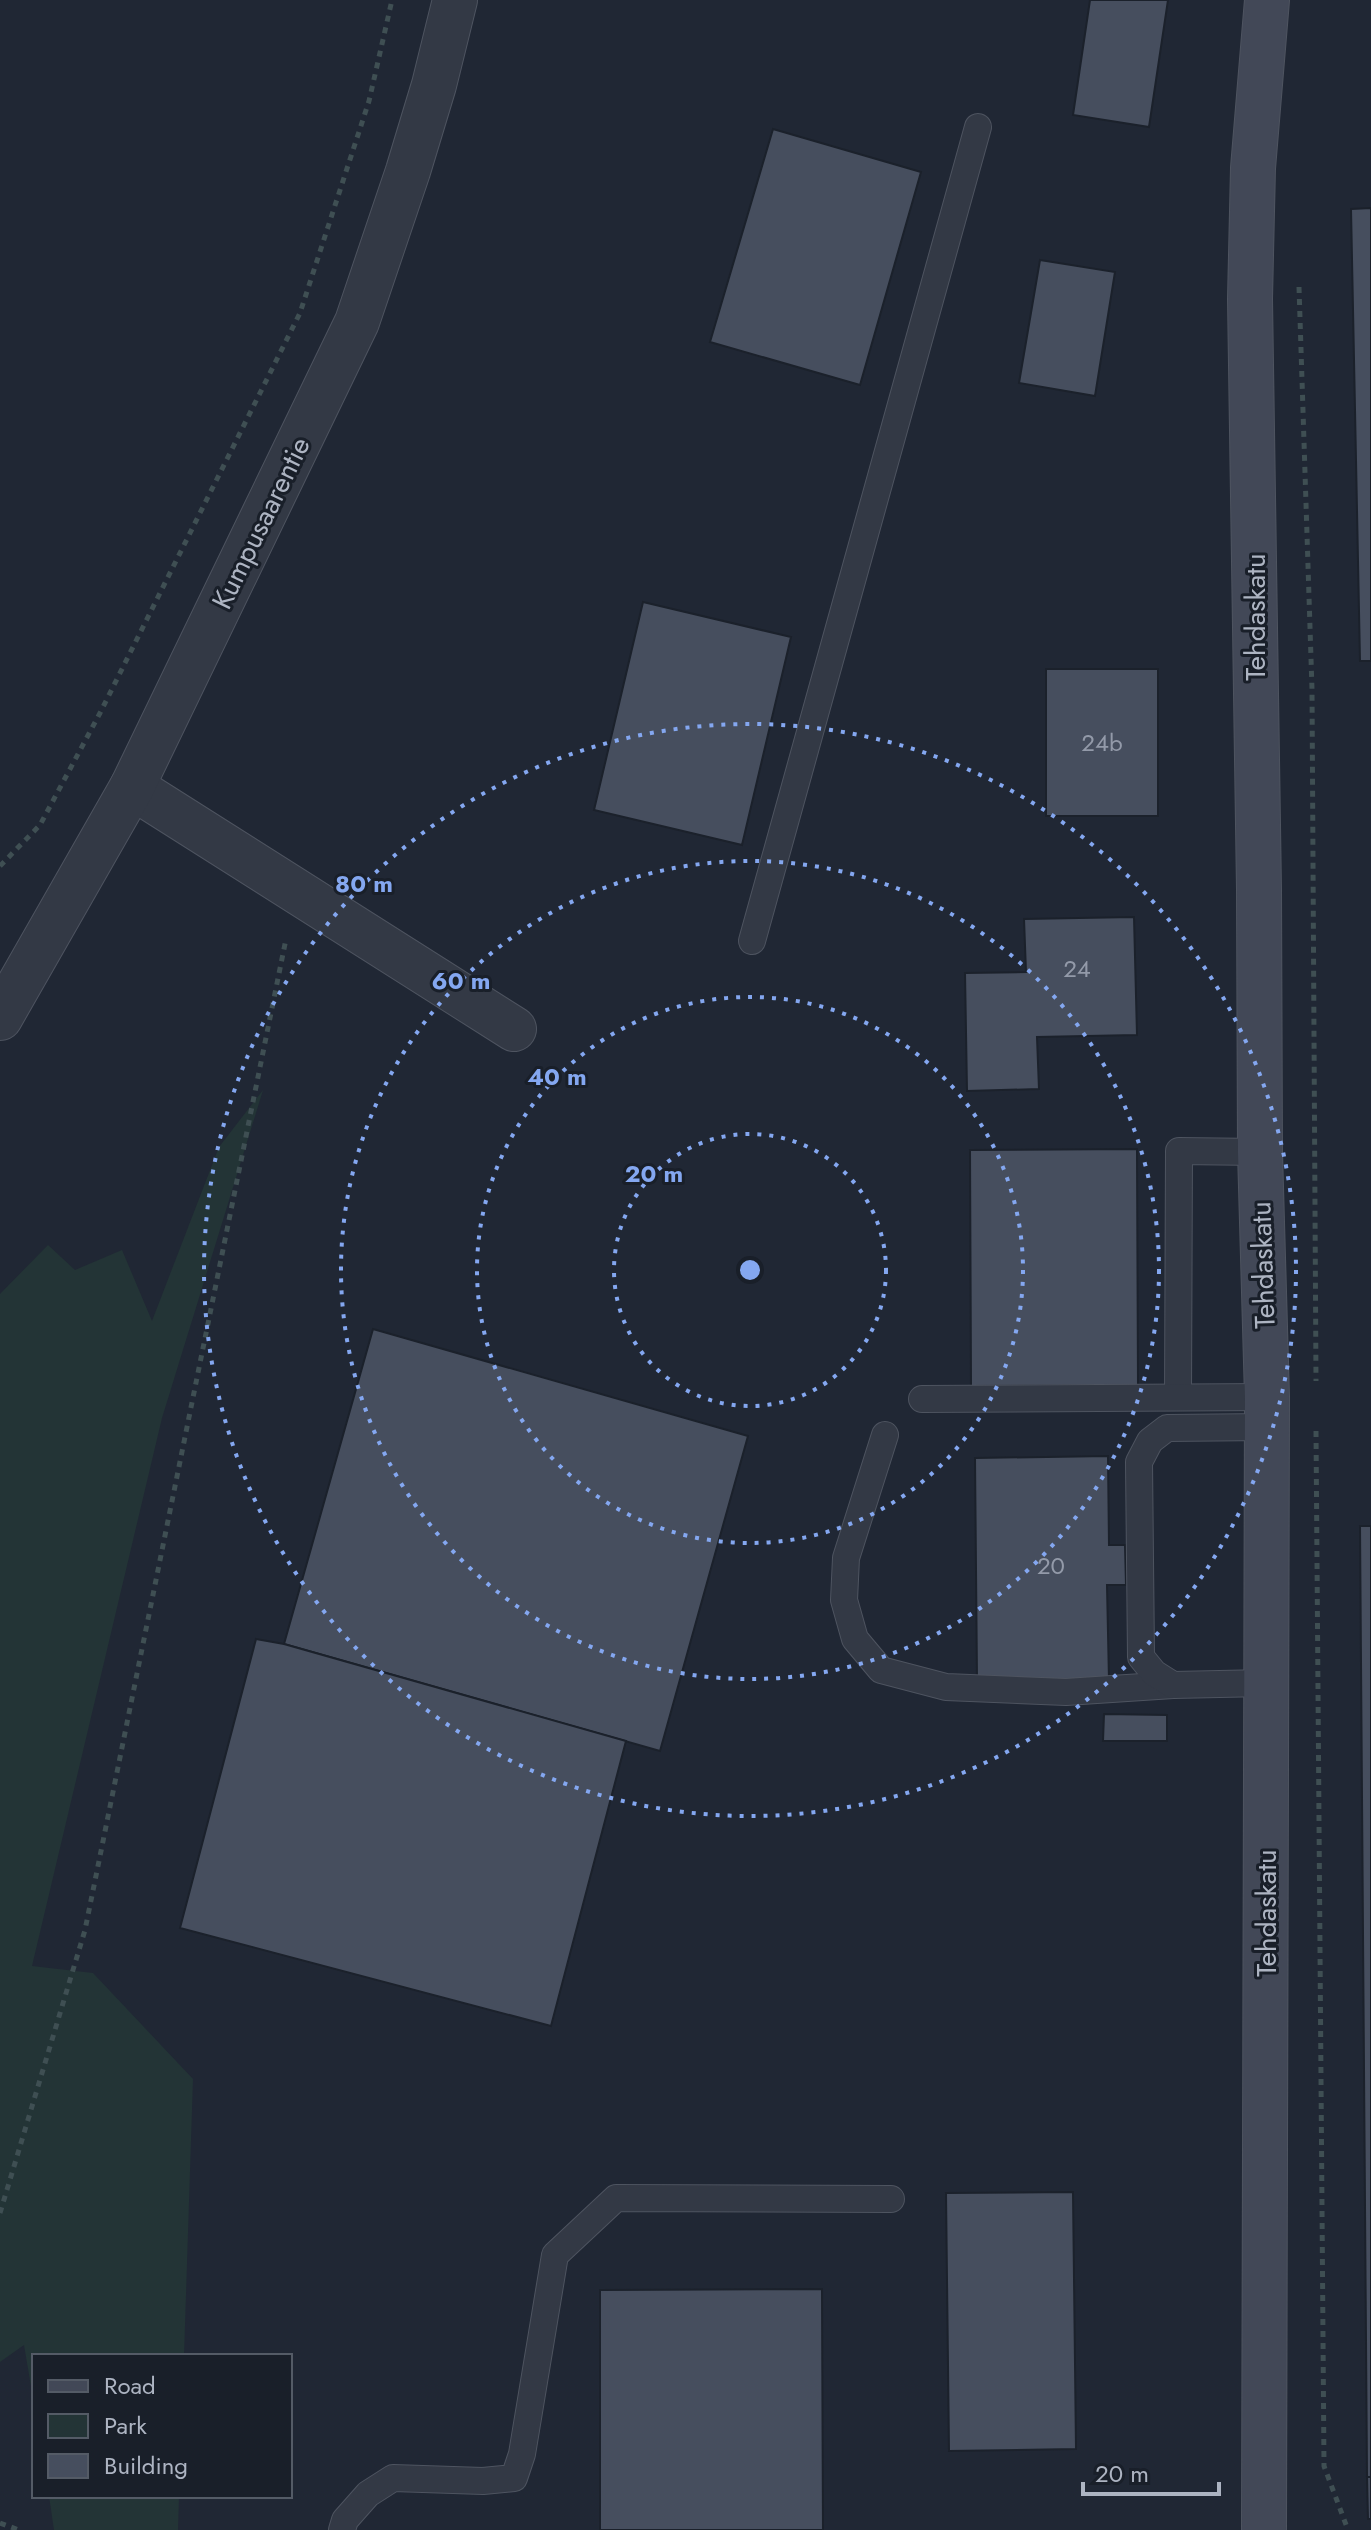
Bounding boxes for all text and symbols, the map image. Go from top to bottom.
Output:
street label: Kumpusaarentie [202,430,320,616]
street label: Tehdaskatu [1235,553,1276,681]
house number: 24b [1081,725,1123,760]
text: 80 m [335,866,393,901]
house number: 24 [1063,951,1091,986]
text: 60 m [432,963,490,998]
text: 40 m [527,1059,587,1094]
text: 20 m [625,1156,683,1191]
street label: Tehdaskatu [1240,1201,1286,1329]
centre of rings [736,1256,764,1284]
house number: 20 [1037,1548,1065,1583]
street label: Tehdaskatu [1246,1849,1287,1977]
legend [32,2354,292,2498]
text: Road [104,2368,156,2403]
text: Park [104,2408,147,2443]
scale bar [1083,2446,1219,2496]
text: Building [104,2448,188,2483]
text: 20 m [1095,2456,1149,2491]

